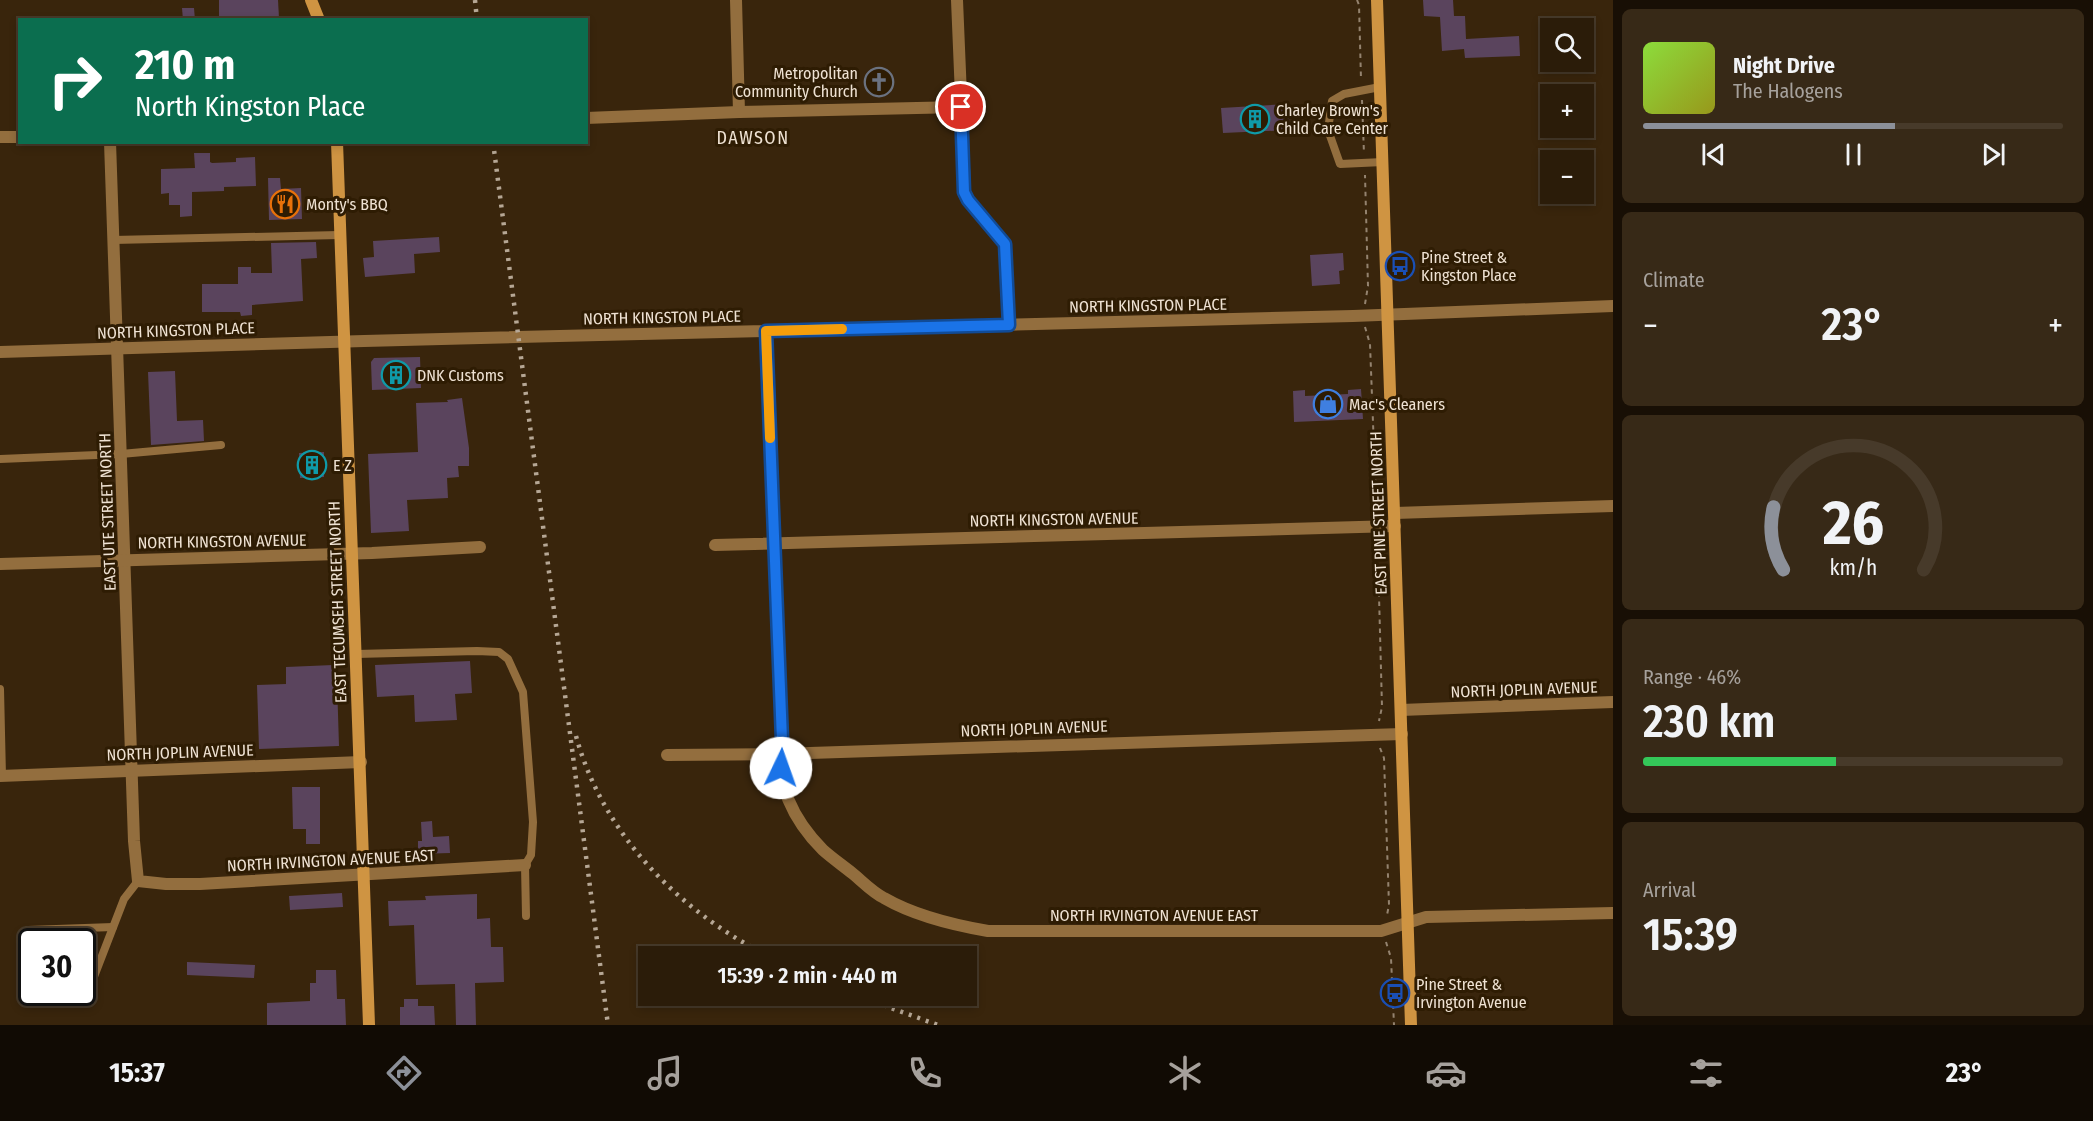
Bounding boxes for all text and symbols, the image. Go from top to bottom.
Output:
map controls [1540,18,1594,204]
button: search [1540,18,1594,72]
text: 210 m [135,40,235,90]
icon: right [36,42,114,120]
text: Night Drive [1733,52,1835,79]
place label: Metropolitan Community Church [735,64,858,101]
church icon: Metropolitan Community Church [863,66,895,98]
text: The Halogens [1733,79,1843,103]
pin [935,81,986,132]
button: + [1540,84,1594,138]
icon: arrive [944,90,977,123]
text: North Kingston Place [135,91,365,123]
place label: Charley Brown's Child Care Center [1276,101,1389,138]
building icon: Charley Brown's Child Care Center [1239,103,1271,135]
district label: DAWSON [716,127,790,149]
icon: previous [1697,138,1730,171]
icon: pause [1837,138,1870,171]
icon: next [1977,138,2010,171]
button: − [1540,150,1594,204]
restaurant icon: Monty's BBQ [269,188,301,220]
place label: Monty's BBQ [306,195,388,214]
place label: Pine Street & Kingston Place [1421,248,1517,285]
bus stop icon: Pine Street & Kingston Place [1384,250,1416,282]
text: Climate [1643,268,1705,292]
street label: NORTH KINGSTON PLACE [1069,295,1227,316]
text: 23° [1822,298,1884,352]
text: − [1643,306,1658,346]
text: + [2048,306,2063,346]
street label: NORTH KINGSTON PLACE [583,307,741,328]
street label: NORTH KINGSTON PLACE [97,318,255,343]
building icon: DNK Customs [380,359,412,391]
place label: DNK Customs [417,366,504,385]
shop icon: Mac's Cleaners [1312,388,1344,420]
place label: Mac's Cleaners [1349,395,1445,414]
street label: EAST PINE STREET NORTH [1366,431,1391,595]
street label: EAST UTE STREET NORTH [95,433,120,591]
building icon: E Z [296,449,328,481]
place label: E Z [333,456,352,475]
text: 26 [1821,486,1884,561]
street label: EAST TECUMSEH STREET NORTH [324,501,351,703]
street label: NORTH KINGSTON AVENUE [969,509,1139,530]
street label: NORTH KINGSTON AVENUE [137,531,307,552]
text: km/h [1829,555,1877,581]
text: Range · 46% [1643,665,1741,689]
street label: NORTH JOPLIN AVENUE [1450,677,1598,702]
text: 230 km [1643,695,1775,749]
street label: NORTH JOPLIN AVENUE [960,716,1108,741]
position arrow [749,736,813,800]
street label: NORTH JOPLIN AVENUE [106,740,254,765]
street label: NORTH IRVINGTON AVENUE EAST [227,846,436,875]
text: Arrival [1643,878,1696,902]
street label: NORTH IRVINGTON AVENUE EAST [1050,906,1259,925]
text: 15:39 [1643,908,1738,962]
speed limit sign: 30 [18,928,96,1006]
text: 15:39 · 2 min · 440 m [718,962,897,989]
place label: Pine Street & Irvington Avenue [1416,975,1527,1012]
bus stop icon: Pine Street & Irvington Avenue [1379,977,1411,1009]
icon: directions [383,1052,425,1094]
icon: music [644,1052,686,1094]
icon: phone [904,1052,946,1094]
icon: climate [1164,1052,1206,1094]
icon: car [1425,1052,1467,1094]
icon: filters [1685,1052,1727,1094]
text: 15:37 [109,1057,165,1089]
text: 23° [1946,1057,1984,1089]

